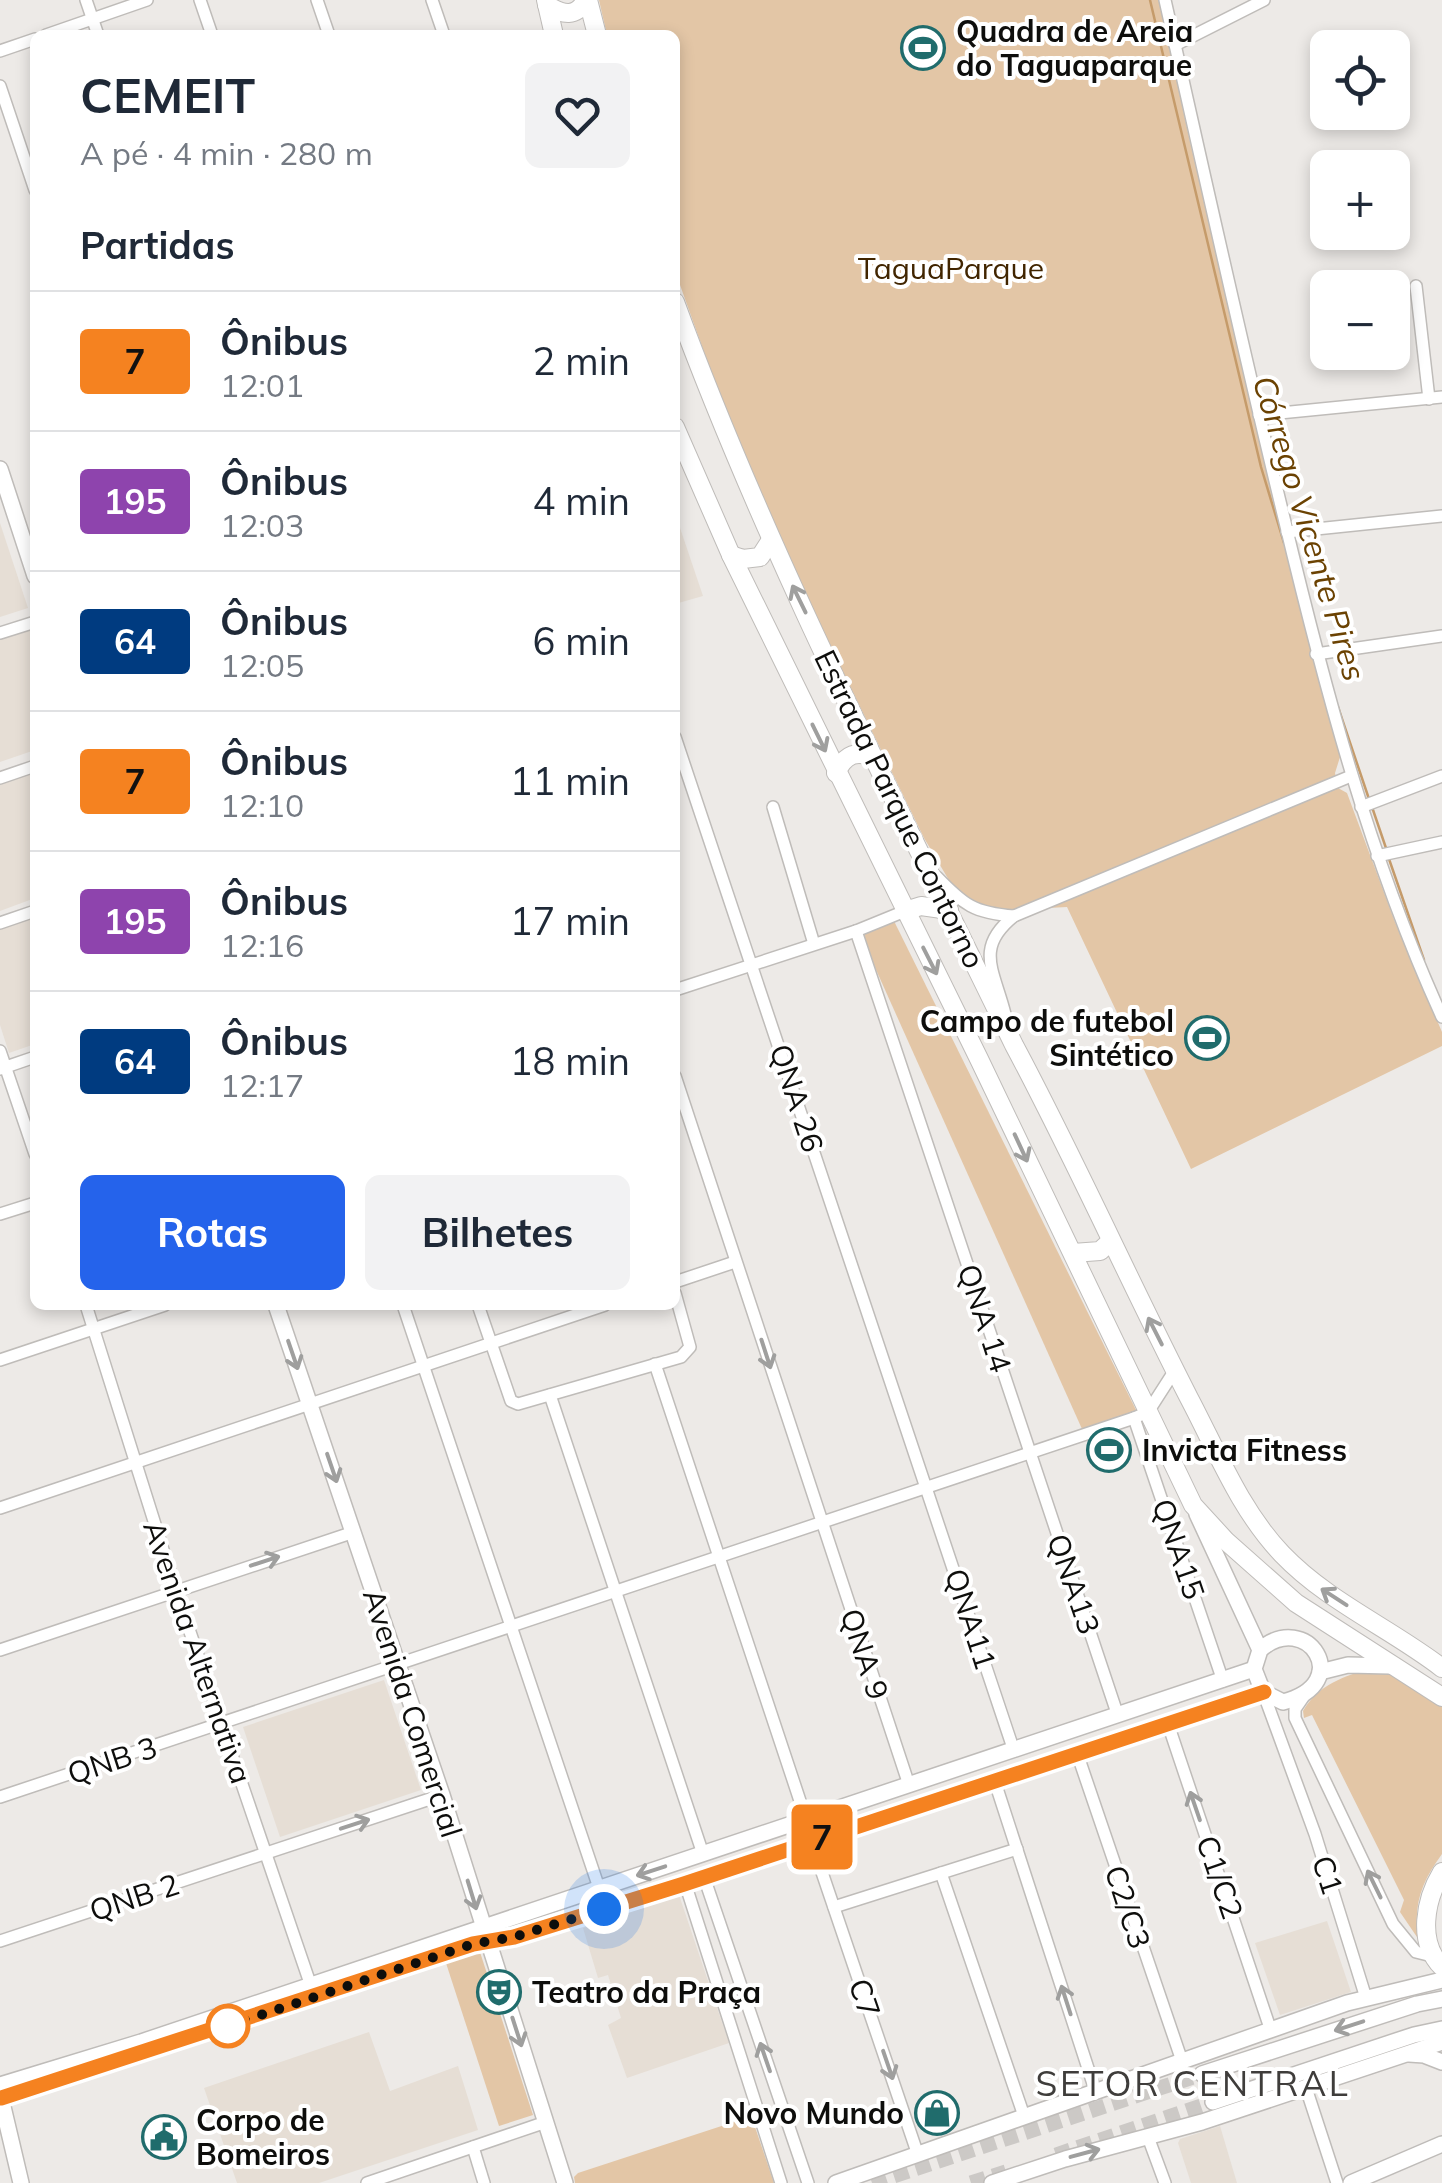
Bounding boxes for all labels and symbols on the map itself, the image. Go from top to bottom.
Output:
place label: Quadra de Areia do Taguaparque [956,12,1193,84]
sports icon: Quadra de Areia do Taguaparque [900,25,946,71]
park label: TaguaParque [858,249,1044,287]
water label: Córrego Vicente Pires [1245,371,1375,685]
one-way arrow [788,584,807,614]
street label: Estrada Parque Contorno [806,644,994,974]
one-way arrow [811,722,830,752]
one-way arrow [921,945,940,975]
place label: Campo de futebol Sintético [920,1002,1174,1074]
sports icon: Campo de futebol Sintético [1184,1015,1230,1061]
street label: QNA 26 [762,1039,832,1157]
one-way arrow [1012,1132,1031,1162]
street label: QNA 14 [950,1259,1020,1377]
one-way arrow [1145,1317,1164,1347]
one-way arrow [286,1338,304,1370]
one-way arrow [758,1338,776,1370]
sports icon: Invicta Fitness [1086,1427,1132,1473]
place label: Invicta Fitness [1142,1431,1347,1469]
one-way arrow [324,1452,342,1483]
street label: QNA15 [1144,1494,1214,1604]
street label: Avenida Alternativa [135,1516,261,1788]
street label: QNA13 [1039,1529,1109,1639]
one-way arrow [249,1551,280,1569]
street label: QNA11 [937,1564,1005,1674]
street label: Avenida Comercial [355,1584,471,1842]
one-way arrow [1321,1587,1349,1608]
street label: QNA 9 [832,1604,898,1704]
street label: QNB 3 [62,1728,162,1792]
one-way arrow [1185,1790,1203,1822]
line badge: 7 [790,1804,854,1870]
one-way arrow [338,1813,370,1831]
street label: C1/C2 [1188,1830,1252,1924]
street label: C1 [1304,1851,1352,1899]
street label: C2/C3 [1097,1861,1159,1953]
one-way arrow [636,1863,667,1881]
street label: QNB 2 [84,1865,184,1929]
one-way arrow [1363,1870,1382,1900]
one-way arrow [464,1879,482,1910]
your location [579,1884,629,1934]
theatre icon: Teatro da Praça [476,1969,522,2015]
place label: Teatro da Praça [532,1973,761,2011]
street label: C7 [841,1974,889,2022]
one-way arrow [1055,1985,1073,2016]
unlabelled marker [207,2005,249,2047]
one-way arrow [509,2016,527,2048]
one-way arrow [1333,2019,1365,2037]
one-way arrow [755,2042,773,2074]
one-way arrow [880,2049,898,2081]
district label: SETOR CENTRAL [1036,2061,1350,2105]
shop icon: Novo Mundo [914,2090,960,2136]
place label: Novo Mundo [723,2094,904,2132]
place label: Corpo de Bomeiros [196,2101,330,2173]
public building icon: Corpo de Bomeiros [141,2114,187,2160]
one-way arrow [1069,2143,1100,2162]

